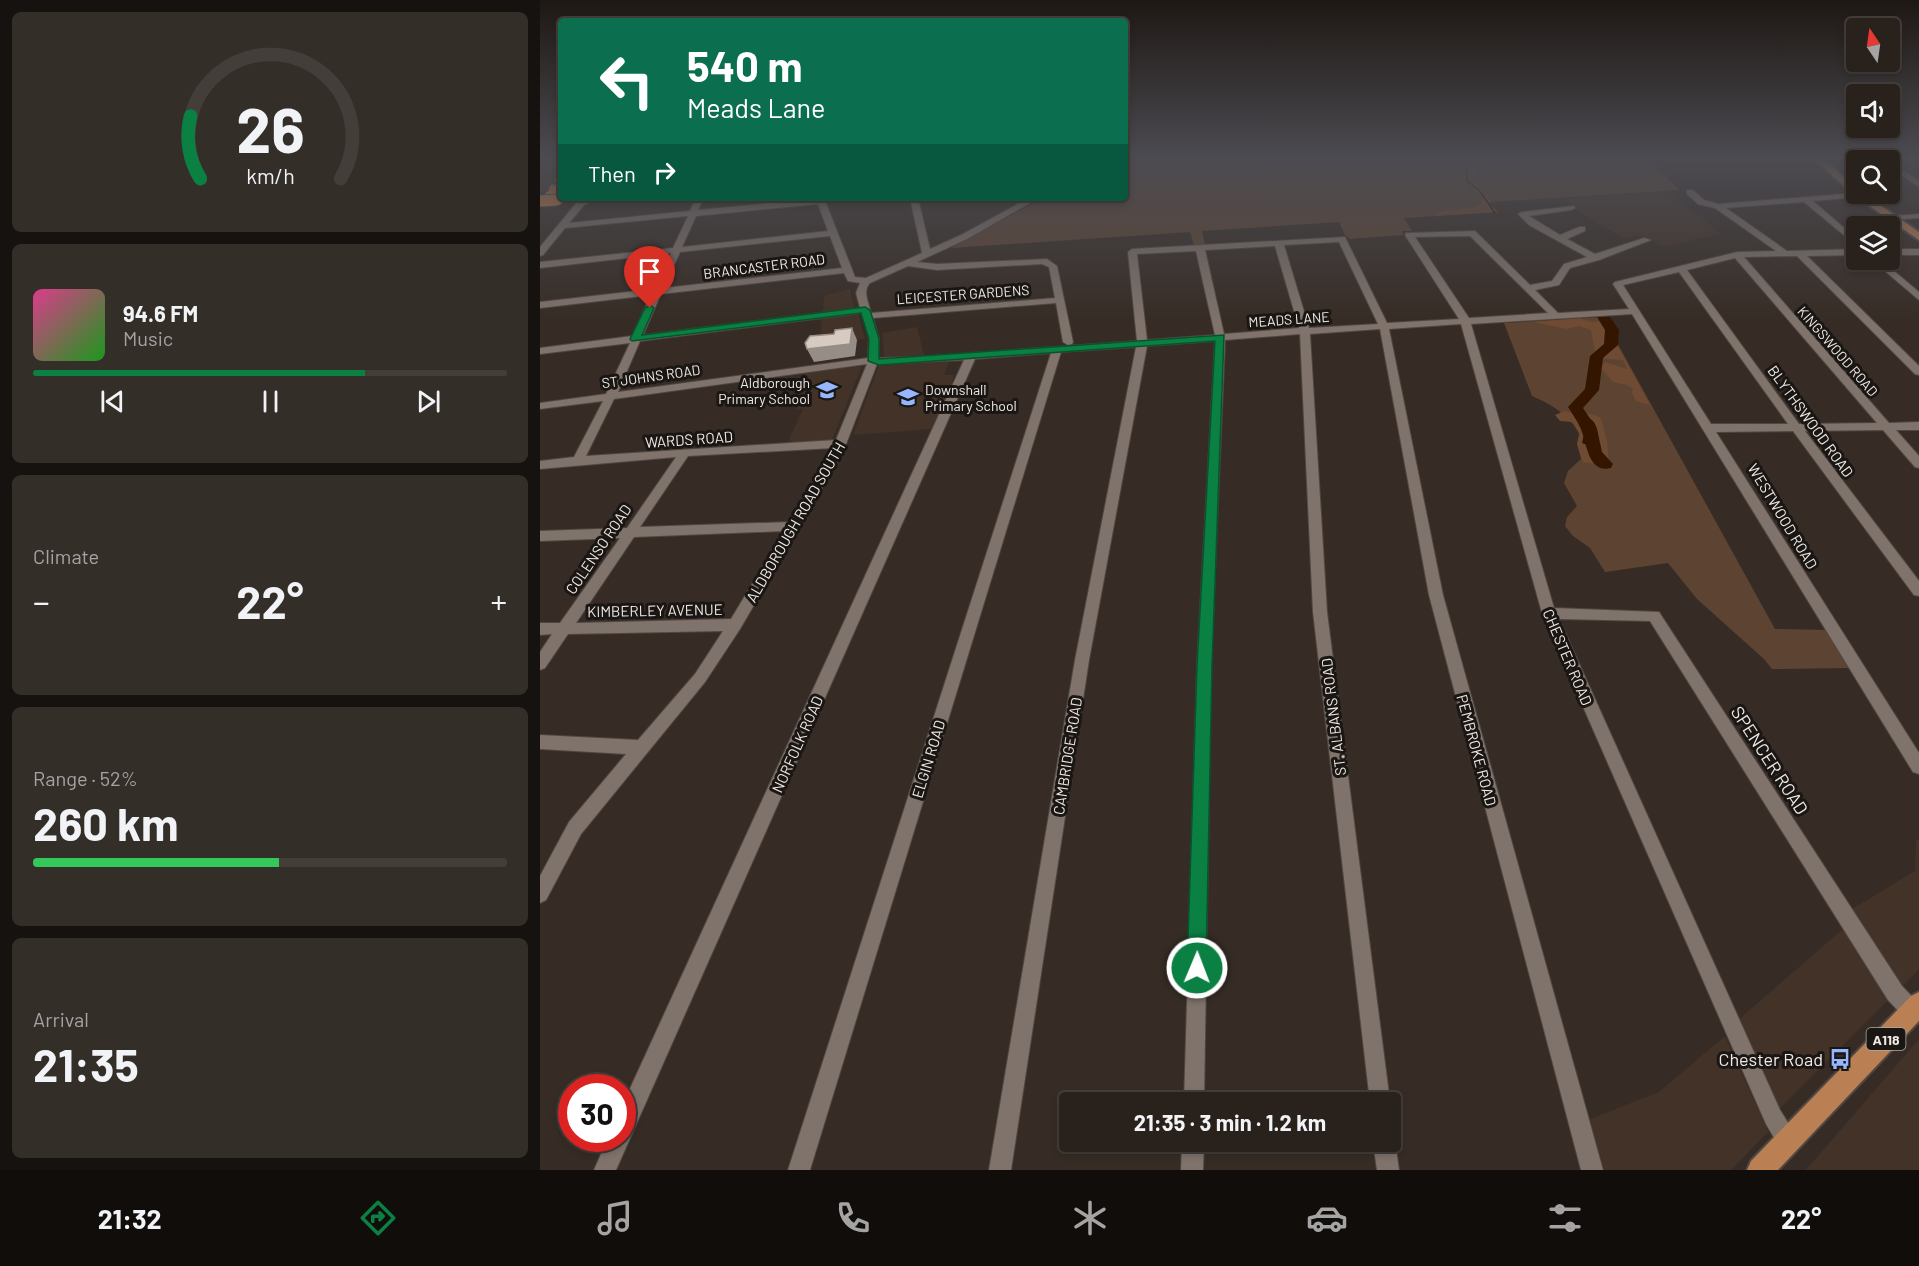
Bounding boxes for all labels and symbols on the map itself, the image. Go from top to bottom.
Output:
north arrow [1846,18,1900,72]
pin [624,246,675,308]
street label: BRANCASTER ROAD [702,250,826,282]
street label: LEICESTER GARDENS [896,281,1030,307]
street label: KINGSWOOD ROAD [1794,303,1882,399]
street label: MEADS LANE [1248,308,1330,330]
street label: ST JOHNS ROAD [601,361,701,391]
street label: BLYTHSWOOD ROAD [1764,362,1858,480]
place label: Aldborough Primary School [718,374,810,407]
school or university icon: Aldborough Primary School [815,378,839,402]
place label: Downshall Primary School [925,381,1017,414]
school or university icon: Downshall Primary School [896,385,920,409]
street label: WARDS ROAD [644,427,734,451]
street label: ALDBOROUGH ROAD SOUTH [742,439,848,605]
street label: WESTWOOD ROAD [1744,460,1822,572]
street label: COLENSO ROAD [561,501,635,597]
street label: KIMBERLEY AVENUE [587,600,723,620]
street label: CHESTER ROAD [1540,606,1596,708]
street label: ST. ALBANS ROAD [1317,657,1349,777]
street label: PEMBROKE ROAD [1453,692,1501,808]
street label: NORFOLK ROAD [768,693,826,795]
street label: CAMBRIDGE ROAD [1049,696,1085,816]
street label: SPENCER ROAD [1727,702,1813,818]
street label: ELGIN ROAD [908,718,948,800]
position arrow [1165,936,1229,1000]
road number: A118 [1866,1028,1906,1050]
bus stop icon: Chester Road [1828,1047,1852,1071]
place label: Chester Road [1719,1048,1823,1070]
speed limit sign: 30 [558,1074,636,1152]

